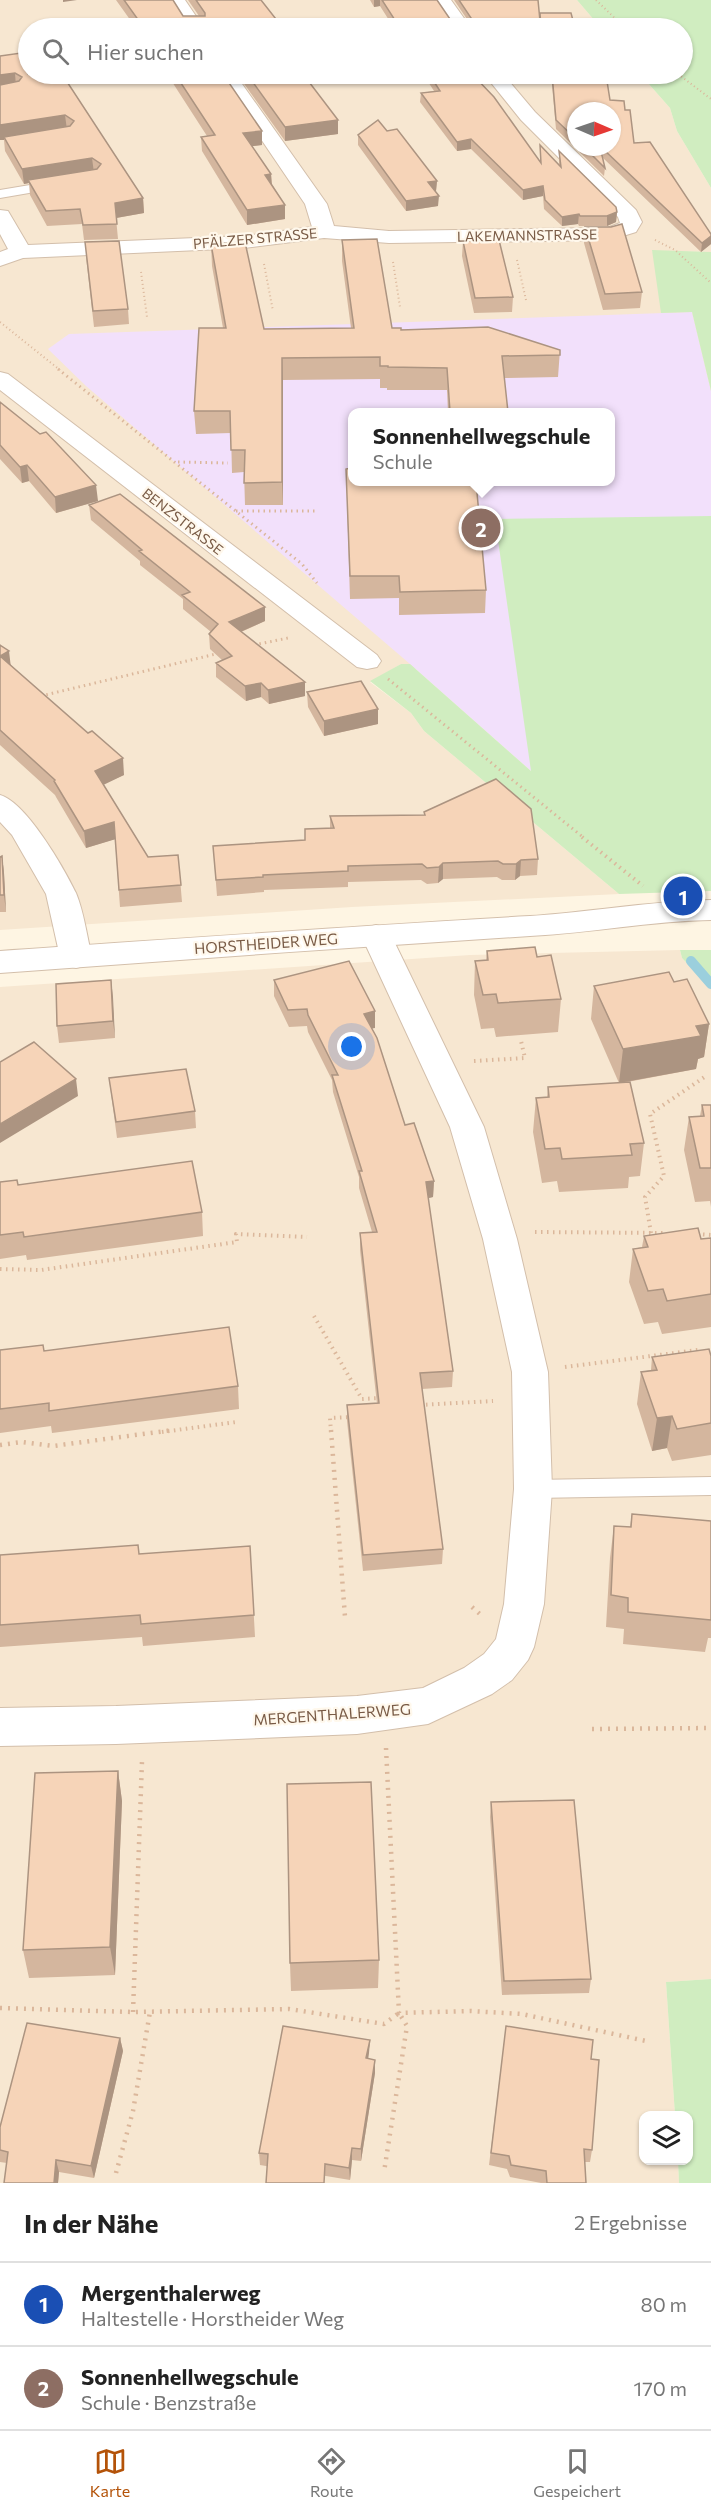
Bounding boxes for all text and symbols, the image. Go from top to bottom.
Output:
search box [18,18,693,84]
icon: search [39,35,72,68]
text: Hier suchen [87,38,204,65]
north arrow [567,102,621,156]
street label: PFÄLZER STRASSE [192,224,318,252]
street label: LAKEMANNSTRASSE [457,225,597,245]
popup [348,408,615,486]
text: Sonnenhellwegschule [373,422,590,449]
text: Schule [373,449,433,473]
street label: BENZSTRASSE [139,484,227,558]
pin: 2 [462,506,500,550]
pin: 1 [664,874,702,918]
street label: HORSTHEIDER WEG [193,929,339,957]
your location [337,1032,366,1061]
street label: MERGENTHALERWEG [253,1700,411,1728]
map controls [639,2111,693,2165]
button: layers [639,2111,693,2165]
text: In der Nähe [24,2207,159,2238]
text: 2 Ergebnisse [574,2210,687,2234]
text: Mergenthalerweg [81,2279,261,2306]
text: 1 [39,2292,48,2316]
text: 80 m [641,2292,687,2316]
text: Haltestelle · Horstheider Weg [81,2306,344,2330]
text: Sonnenhellwegschule [81,2363,299,2390]
text: 2 [38,2376,49,2400]
text: 170 m [634,2376,687,2400]
text: Schule · Benzstraße [81,2390,256,2414]
tab: Karte [90,2445,130,2500]
tab: Route [310,2445,354,2500]
tab: Gespeichert [533,2445,621,2500]

